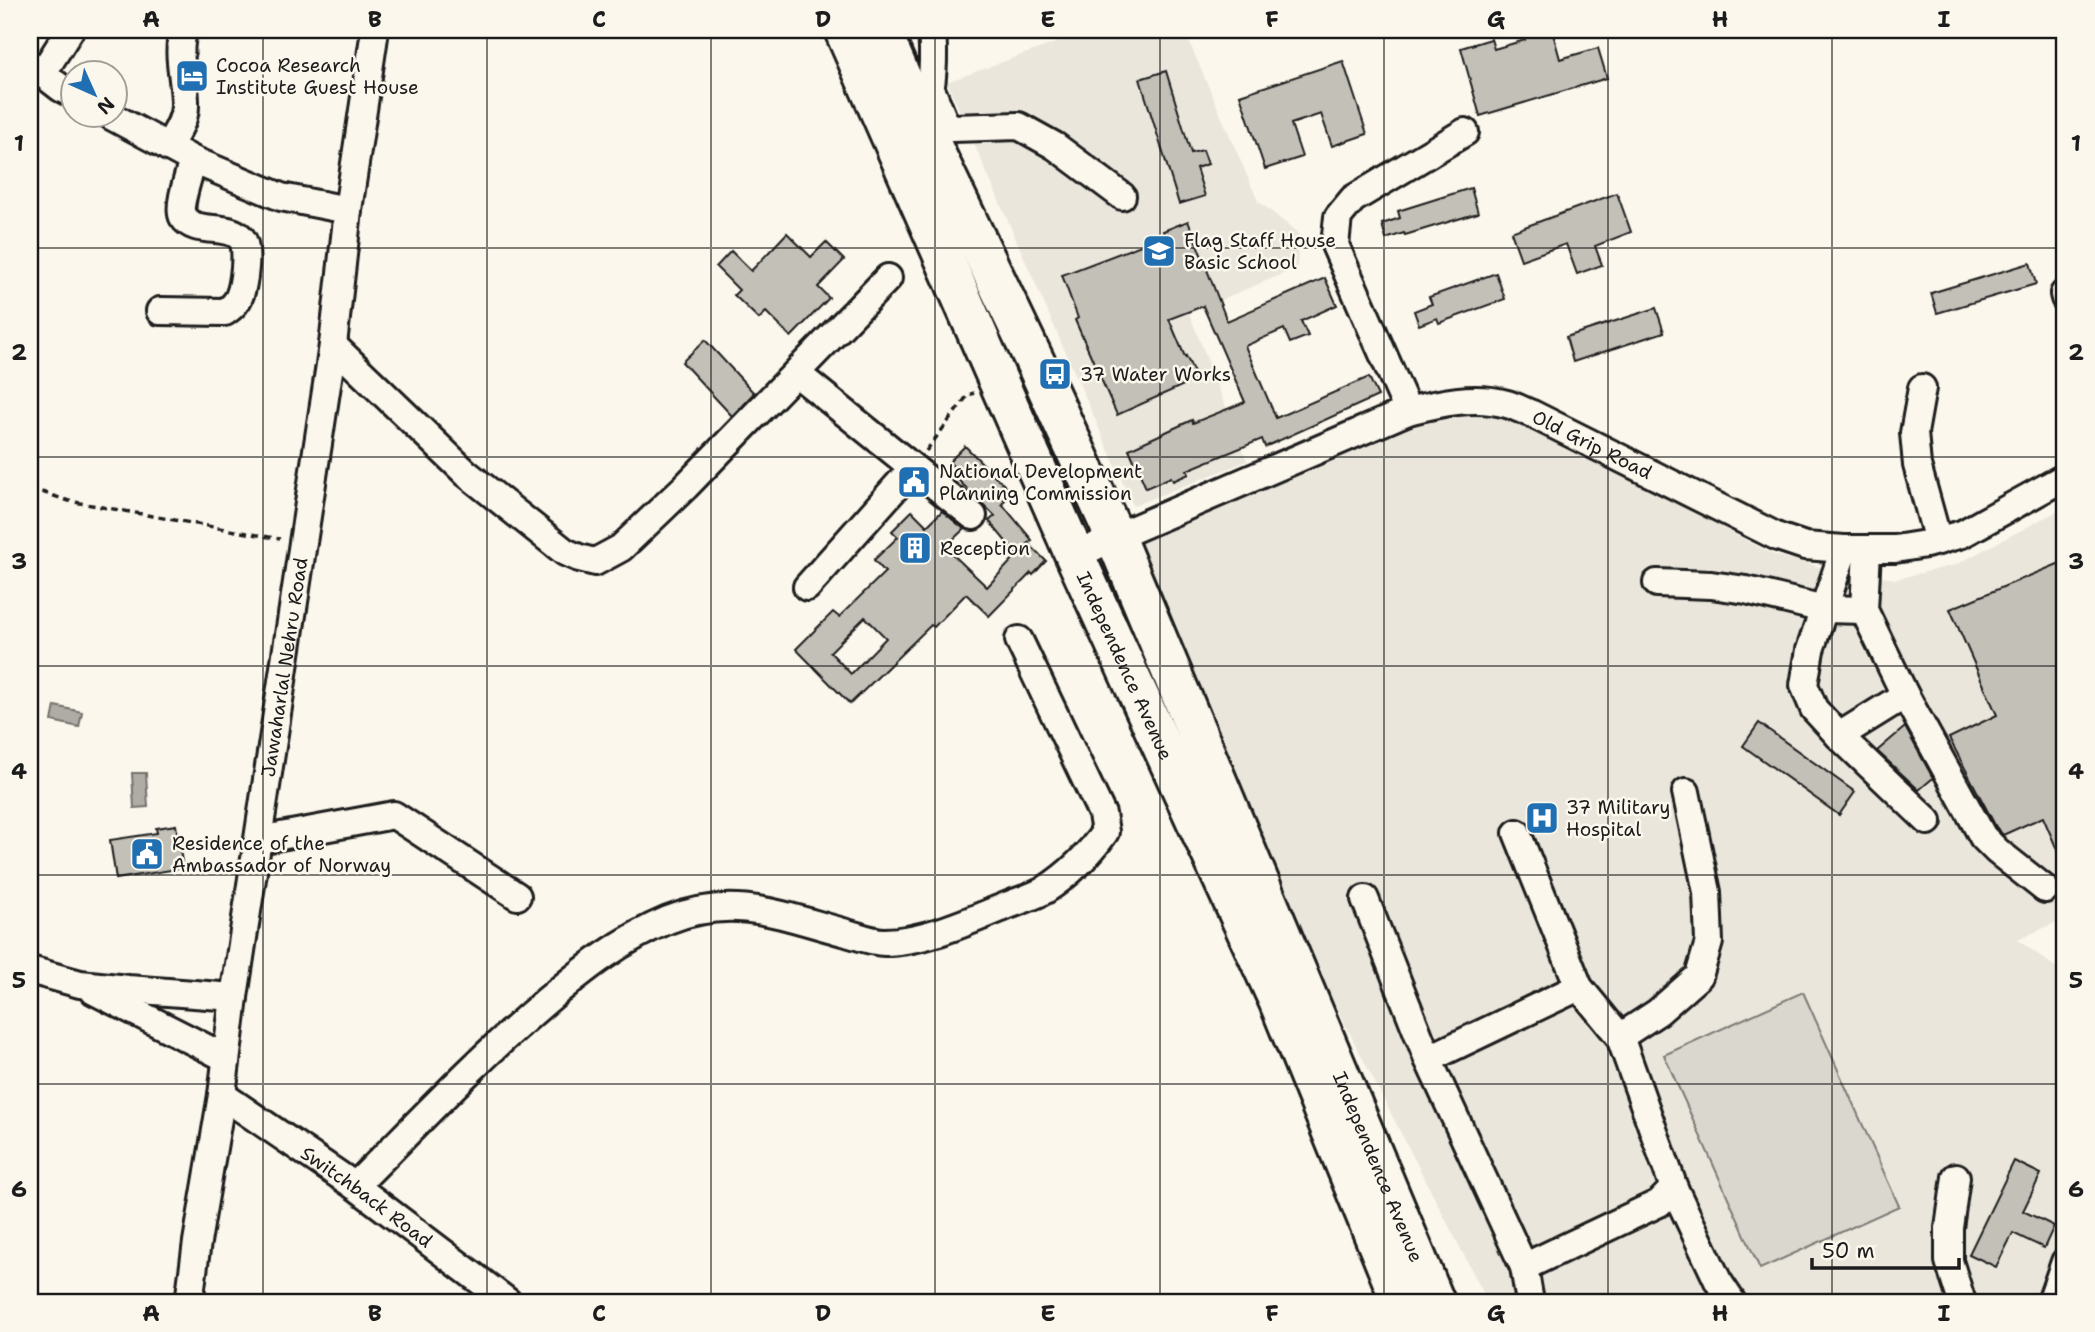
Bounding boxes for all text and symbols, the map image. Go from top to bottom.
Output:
text: A [142,4,160,34]
text: B [368,4,382,34]
text: C [592,4,606,34]
text: D [815,4,831,34]
text: E [1040,4,1056,34]
text: F [1265,4,1279,34]
text: G [1487,4,1506,34]
text: H [1712,4,1728,34]
text: I [1938,4,1951,34]
place label: Cocoa Research Institute Guest House [216,53,419,100]
hotel icon: Cocoa Research Institute Guest House [173,57,211,95]
north arrow [60,60,130,130]
text: N [92,92,120,120]
text: 1 [14,128,24,158]
text: 1 [2071,128,2081,158]
place label: Flag Staff House Basic School [1184,228,1336,275]
school or university icon: Flag Staff House Basic School [1140,232,1178,270]
text: 2 [11,337,27,367]
text: 2 [2068,337,2084,367]
bus stop icon: 37 Water Works [1036,355,1074,393]
place label: 37 Water Works [1080,362,1231,387]
street label: Old Grip Road [1528,404,1656,485]
place label: National Development Planning Commission [939,459,1142,506]
public building icon: National Development Planning Commission [895,463,933,501]
building icon: Reception [896,529,934,567]
place label: Reception [940,536,1030,561]
text: 3 [11,546,27,576]
text: 3 [2068,546,2084,576]
street label: Jawaharlal Nehru Road [256,556,314,779]
street label: Independence Avenue [1071,568,1179,764]
text: 4 [11,756,27,786]
text: 4 [2068,756,2084,786]
place label: 37 Military Hospital [1566,795,1670,842]
hospital icon: 37 Military Hospital [1523,799,1561,837]
place label: Residence of the Ambassador of Norway [172,831,391,878]
public building icon: Residence of the Ambassador of Norway [128,835,166,873]
text: 5 [12,965,26,995]
text: 5 [2069,965,2083,995]
street label: Independence Avenue [1327,1068,1429,1266]
street label: Switchback Road [296,1141,438,1253]
text: 6 [11,1174,27,1204]
text: 6 [2068,1174,2084,1204]
scale bar [1812,1227,1958,1271]
text: 50 m [1822,1237,1875,1265]
text: A [142,1298,160,1328]
text: B [368,1298,382,1328]
text: C [592,1298,606,1328]
text: D [815,1298,831,1328]
text: E [1040,1298,1056,1328]
text: F [1265,1298,1279,1328]
text: G [1487,1298,1506,1328]
text: H [1712,1298,1728,1328]
text: I [1938,1298,1951,1328]

